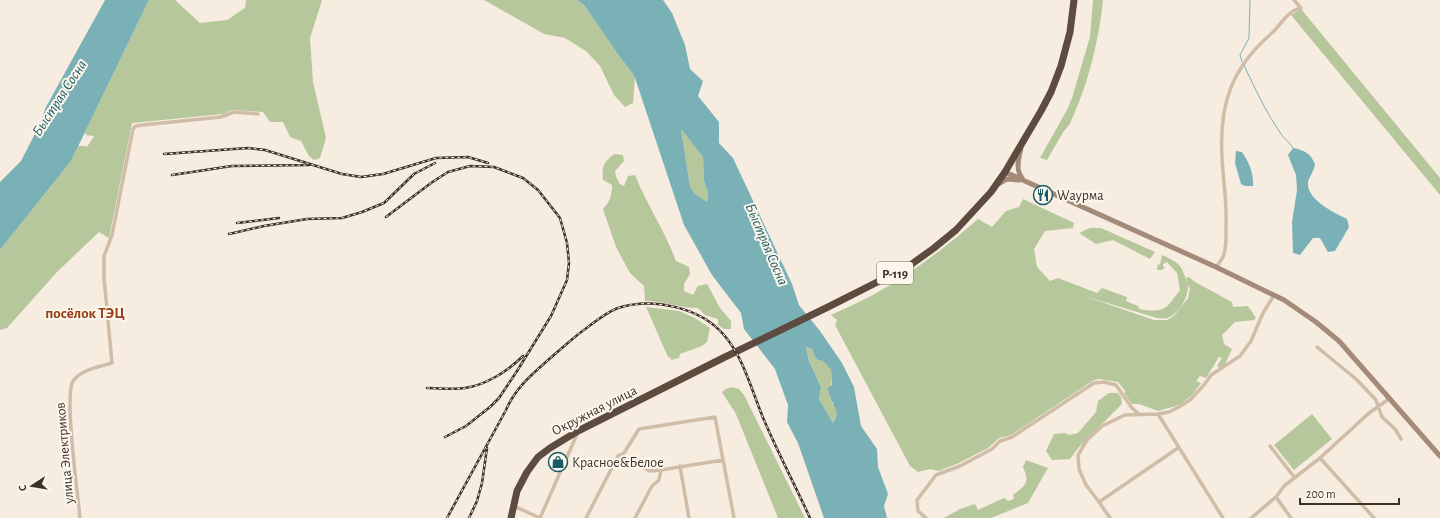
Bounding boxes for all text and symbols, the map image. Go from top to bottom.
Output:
water label: Быстрая Сосна [29,58,89,139]
restaurant icon: Wаурма [1032,184,1054,206]
place label: Wаурма [1057,189,1104,203]
water label: Быстрая Сосна [743,201,790,287]
road number: Р-119 [877,262,913,284]
district label: посёлок ТЭЦ [45,306,125,321]
street label: Окружная улица [550,383,640,438]
street label: улица Электриков [54,402,76,505]
shop icon: Красное&Белое [547,451,569,473]
place label: Красное&Белое [572,456,664,470]
north arrow [12,466,52,506]
scale bar [1300,480,1399,506]
text: С [17,484,29,492]
text: 200 m [1306,488,1336,500]

